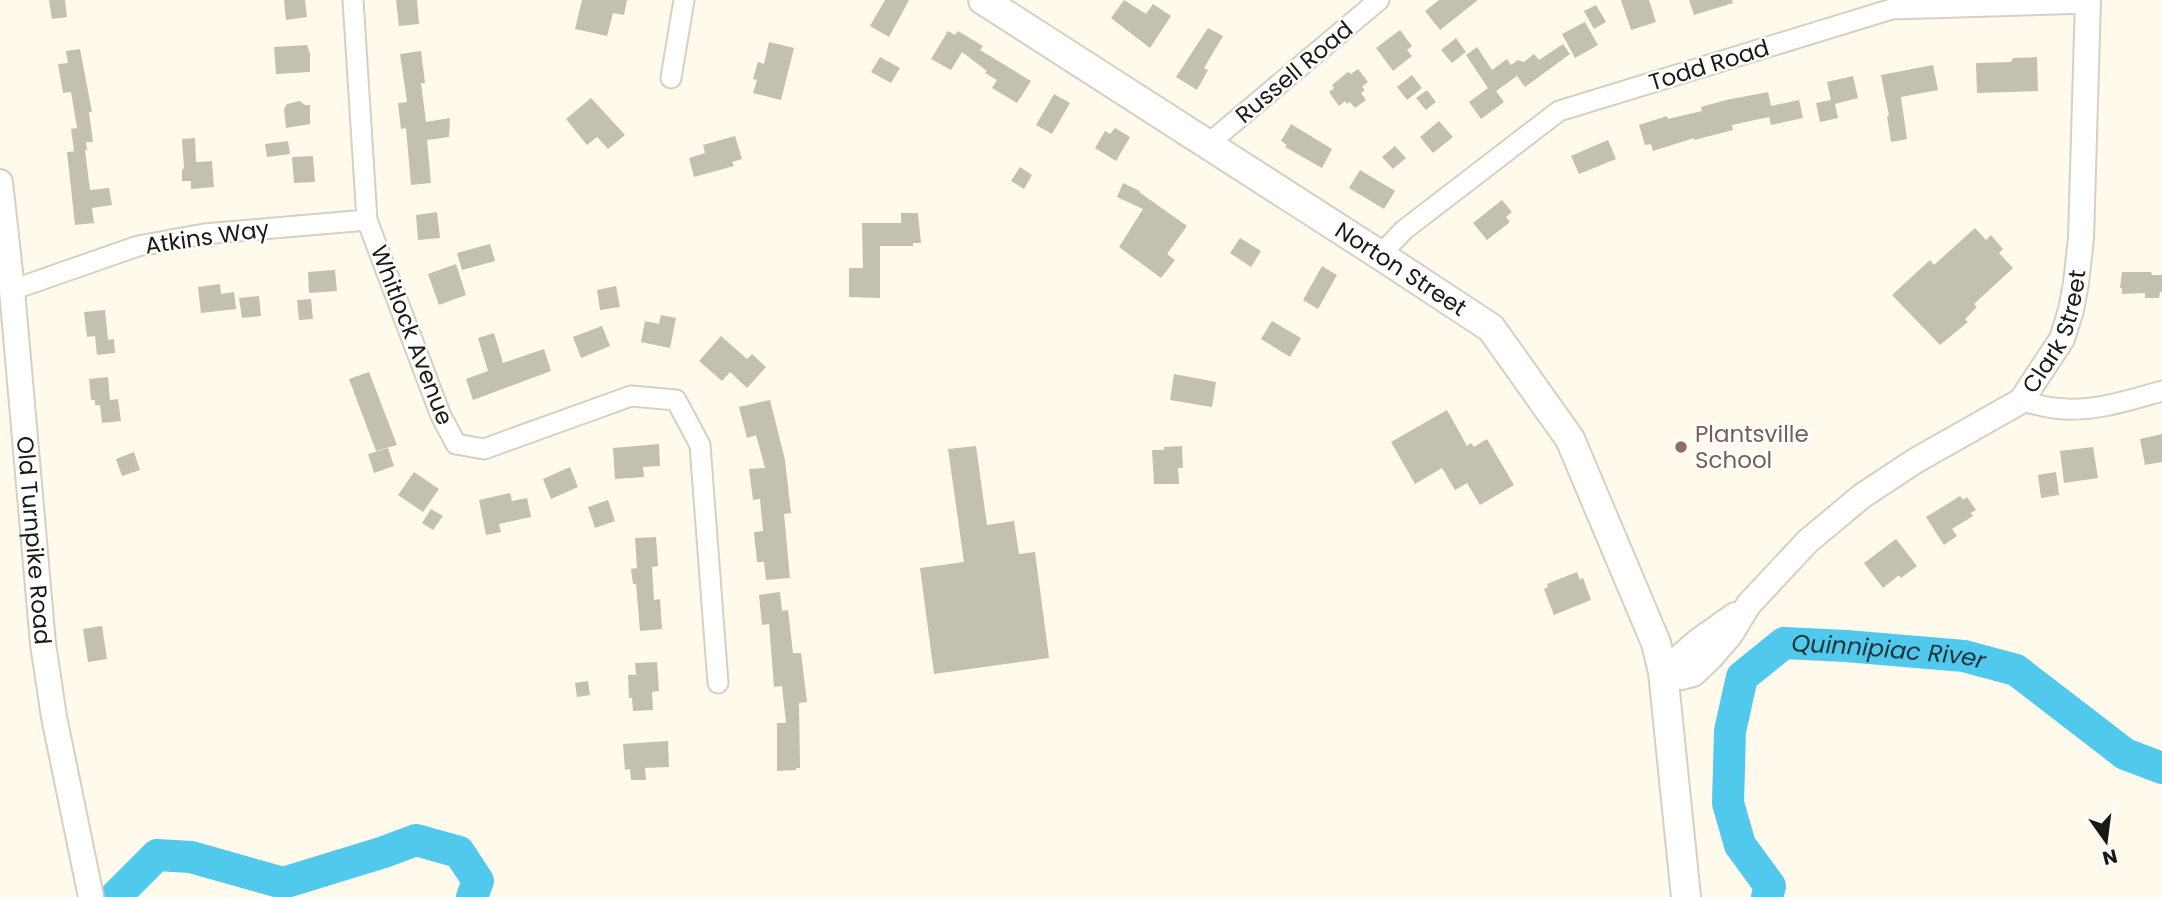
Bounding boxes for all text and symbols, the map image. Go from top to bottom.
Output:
street label: Russell Road [1228,13,1360,131]
street label: Todd Road [1645,32,1773,98]
street label: Atkins Way [143,212,271,262]
street label: Norton Street [1329,214,1473,324]
street label: Whitlock Avenue [363,241,461,429]
street label: Clark Street [2014,268,2093,400]
place label: Plantsville School [1695,418,1809,476]
street label: Old Turnpike Road [9,435,59,646]
marker: Plantsville School [1673,439,1689,455]
water label: Quinnipiac River [1791,626,1990,677]
north arrow [2071,806,2141,876]
text: N [2100,842,2120,872]

